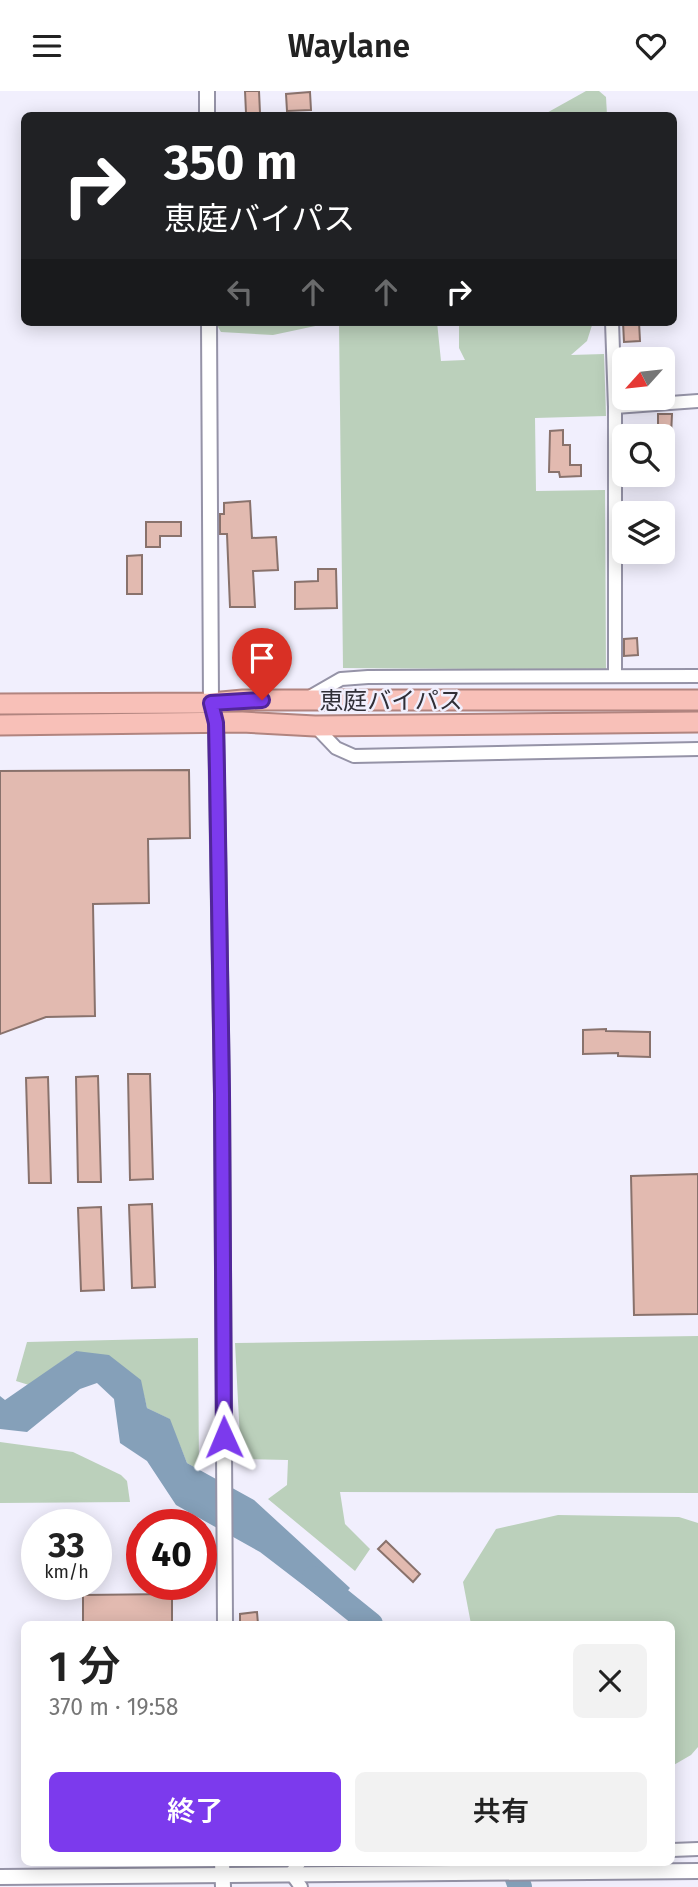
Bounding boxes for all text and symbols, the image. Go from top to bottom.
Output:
icon: menu [28,27,66,65]
text: Waylane [288,27,410,65]
icon: heart [632,27,670,65]
text: 350 m [164,133,297,192]
icon: right [49,140,140,231]
text: 恵庭バイパス [164,200,355,238]
icon: left [221,273,259,311]
icon: ahead [294,273,332,311]
icon: ahead [367,273,405,311]
icon: right [440,273,478,311]
north arrow [612,347,676,409]
map controls [612,347,675,564]
button: search [612,424,675,487]
button: layers [612,501,675,564]
pin [232,628,292,700]
icon: arrive [243,639,281,677]
street label: 恵庭バイパス [319,687,463,715]
position arrow [187,1400,261,1474]
speed limit sign: 40 [126,1509,217,1600]
text: 33 [48,1524,85,1566]
text: km/h [44,1561,89,1583]
text: 1 分 [49,1642,120,1692]
button: close [573,1644,647,1718]
text: 370 m · 19:58 [49,1693,179,1721]
button: 終了 [49,1772,341,1852]
button: 共有 [355,1772,647,1852]

